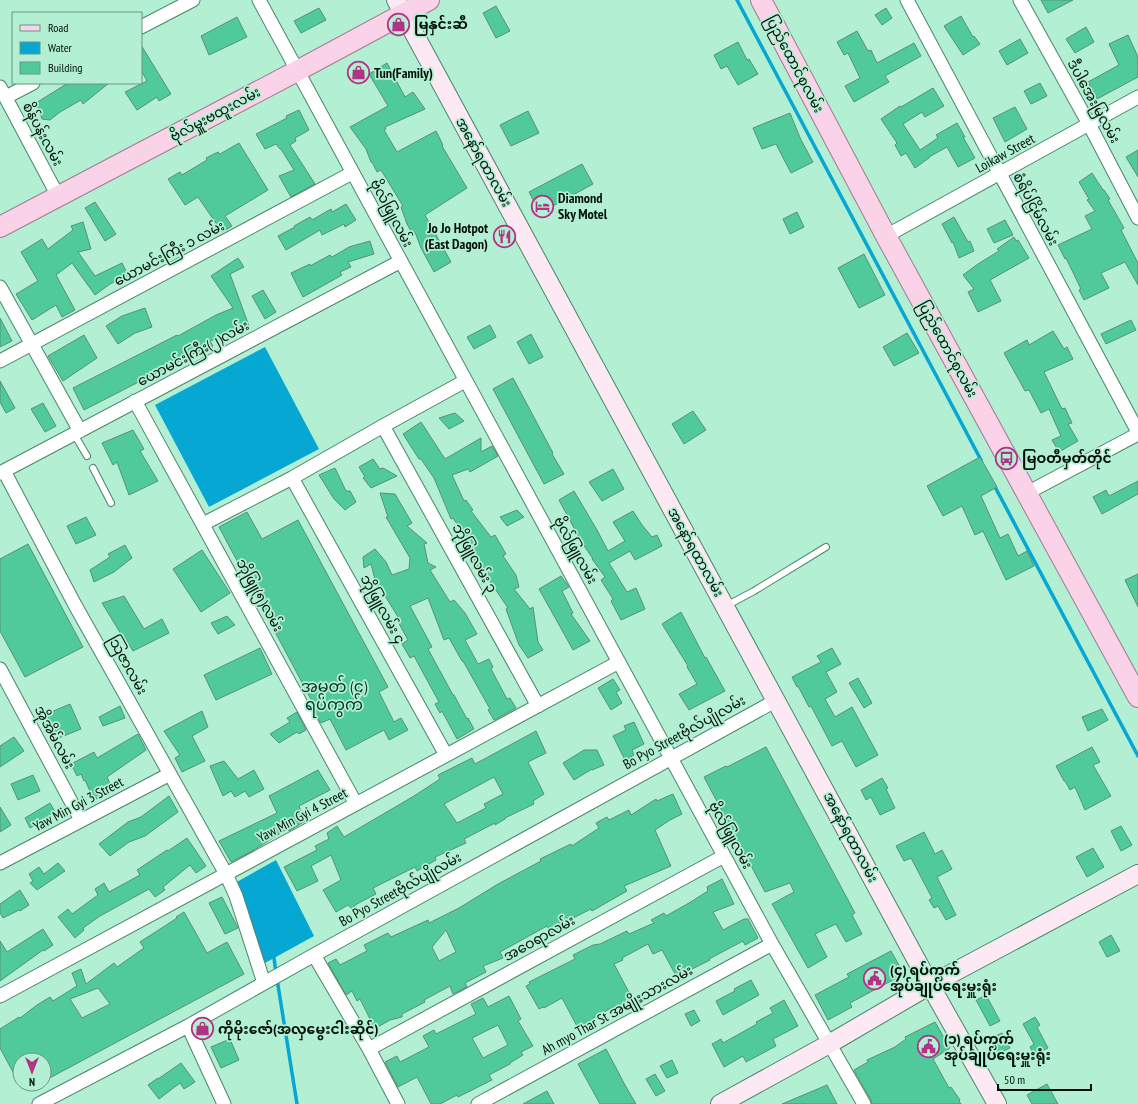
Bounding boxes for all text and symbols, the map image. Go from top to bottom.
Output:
shop icon: မြနှင်းဆီ [386,11,412,37]
legend [12,12,142,84]
street label: ပြည်ထောင်စုလမ်း [759,12,829,117]
place label: မြနှင်းဆီ [414,14,468,36]
text: Road [48,20,68,35]
text: Water [48,40,73,55]
street label: ဒီပါအေးမြလမ်း [1061,55,1125,148]
text: Building [48,60,83,75]
shop icon: Tun(Family) [346,60,372,86]
place label: Tun(Family) [374,64,433,82]
street label: ဗိုလ်မှူးဗထူးလမ်း [166,82,265,148]
street label: စိန်ပန်းလမ်း [16,98,68,170]
street label: အနော်ရထာလမ်း [449,114,517,211]
street label: Loikaw Street [972,129,1038,177]
street label: စံရိပ်ငြိမ်လမ်း [1007,169,1064,250]
street label: ဗိုလ်ဖြူလမ်း [364,175,418,251]
place label: Diamond Sky Motel [558,189,608,223]
hotel icon: Diamond Sky Motel [529,193,555,219]
street label: ယောမင်းကြီး ၁ လမ်း [110,215,229,292]
place label: Jo Jo Hotpot (East Dagon) [425,219,488,253]
restaurant icon: Jo Jo Hotpot (East Dagon) [491,223,517,249]
street label: ပြည်ထောင်စုလမ်း [911,297,983,402]
street label: ယောမင်းကြီး(၂)လမ်း [134,315,253,393]
bus stop icon: မြဝတီမှတ်တိုင် [993,445,1019,471]
place label: မြဝတီမှတ်တိုင် [1022,448,1112,470]
street label: အနော်ရထာလမ်း [661,504,729,601]
street label: ဗိုလ်ဖြူလမ်း [547,513,603,588]
street label: ဘိုဖြူလမ်း ၃ [446,520,502,597]
street label: ဘိုဖြူ(၅)လမ်း [230,555,288,636]
street label: ဘိုဖြူလမ်း ၄ [354,571,410,648]
street label: သြဇာလမ်း [102,632,153,699]
district label: အမှတ် (၄) ရပ်ကွက် [301,675,368,718]
street label: Bo Pyo Streetဗိုလ်ပျိုလမ်း [619,690,750,776]
street label: အိုအိမ်လမ်း [28,702,80,773]
street label: Yaw Min Gyi 3 Street [30,773,126,835]
street label: Yaw Min Gyi 4 Street [254,784,350,846]
street label: အနော်ရထာလမ်း [817,788,883,887]
street label: ဗိုလ်ဖြူလမ်း [702,798,758,873]
street label: Bo Pyo Streetဗိုလ်ပျိုလမ်း [335,847,466,933]
street label: အဝေရာလမ်း [500,910,579,968]
street label: Ah myo Thar St အမျိုးသားလမ်း [538,960,697,1062]
place label: (၄) ရပ်ကွက် အုပ်ချုပ်ရေးမှူးရုံး [890,960,997,998]
public building icon: (၄) ရပ်ကွက် အုပ်ချုပ်ရေးမှူးရုံး [861,965,887,991]
shop icon: ကိုမိုးဇော်(အလှမွေးငါးဆိုင်) [190,1016,216,1042]
place label: ကိုမိုးဇော်(အလှမွေးငါးဆိုင်) [218,1019,378,1041]
place label: (၁) ရပ်ကွက် အုပ်ချုပ်ရေးမှူးရုံး [944,1029,1051,1067]
public building icon: (၁) ရပ်ကွက် အုပ်ချုပ်ရေးမှူးရုံး [915,1034,941,1060]
north arrow [12,1052,52,1092]
scale bar [998,1066,1091,1092]
text: 50 m [1004,1072,1025,1087]
text: N [29,1075,35,1089]

